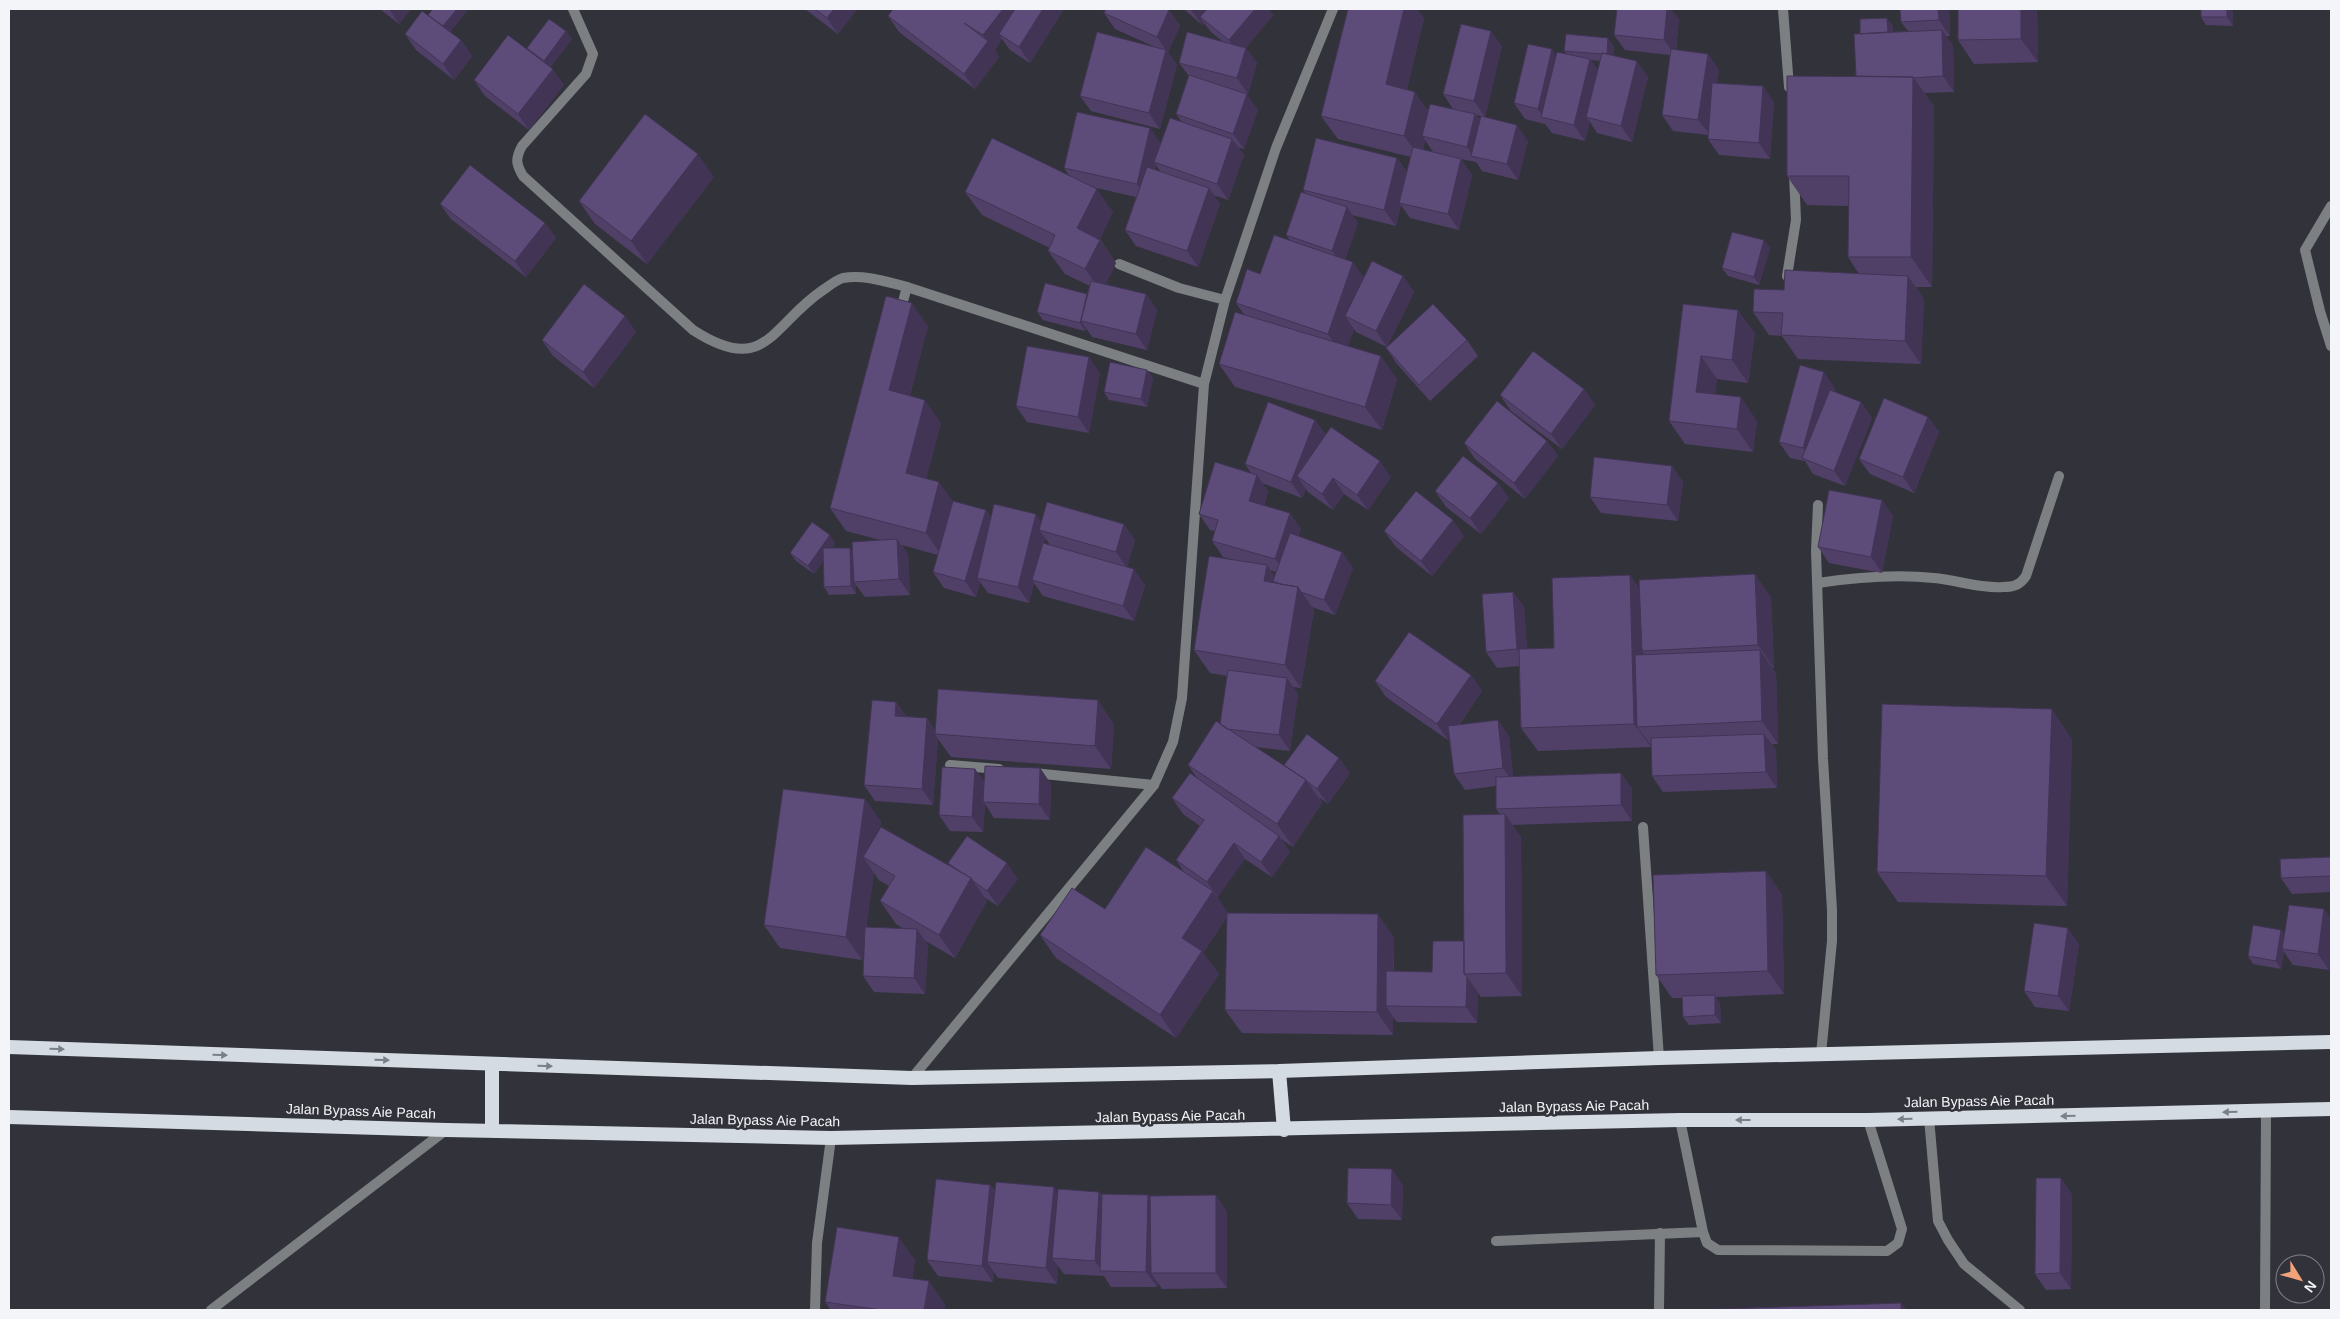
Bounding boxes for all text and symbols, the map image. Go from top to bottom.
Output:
one-way arrow [50,1045,66,1053]
one-way arrow [212,1051,228,1059]
one-way arrow [375,1057,391,1065]
one-way arrow [537,1062,553,1070]
street label: Jalan Bypass Aie Pacah [1904,1092,2054,1110]
street label: Jalan Bypass Aie Pacah [1499,1097,1649,1115]
street label: Jalan Bypass Aie Pacah [286,1100,436,1122]
street label: Jalan Bypass Aie Pacah [1095,1107,1245,1125]
one-way arrow [2222,1108,2238,1116]
street label: Jalan Bypass Aie Pacah [690,1111,840,1129]
one-way arrow [2059,1112,2075,1120]
one-way arrow [1897,1115,1913,1123]
one-way arrow [1734,1116,1750,1124]
north arrow [2275,1254,2325,1304]
text: N [2301,1278,2320,1296]

